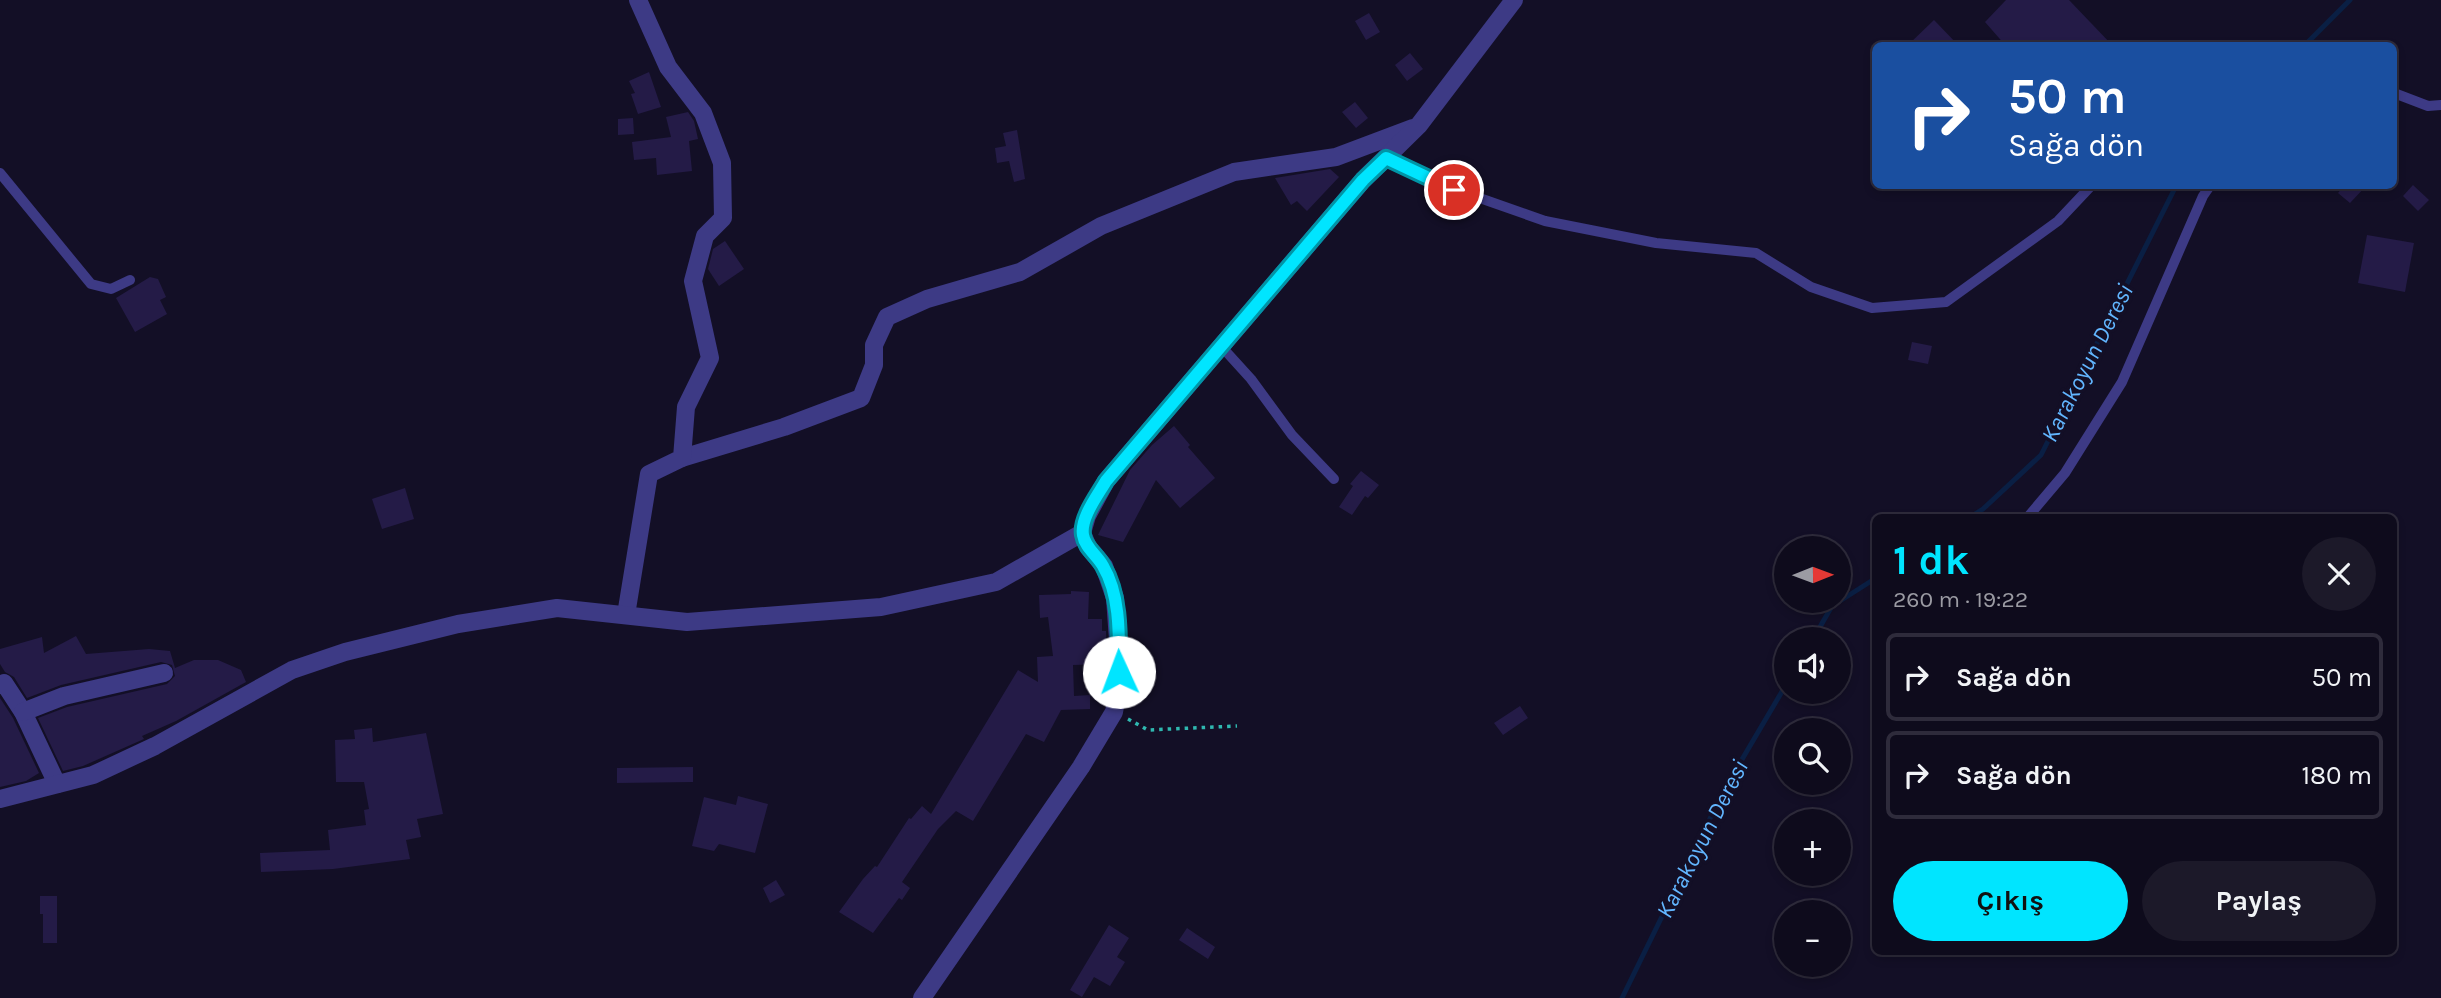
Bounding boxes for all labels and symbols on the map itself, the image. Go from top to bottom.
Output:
pin [1424,160,1484,220]
water label: Karakoyun Deresi [2035,279,2139,447]
north arrow [1774,536,1852,612]
position arrow [1082,635,1156,709]
water label: Karakoyun Deresi [1650,755,1754,923]

